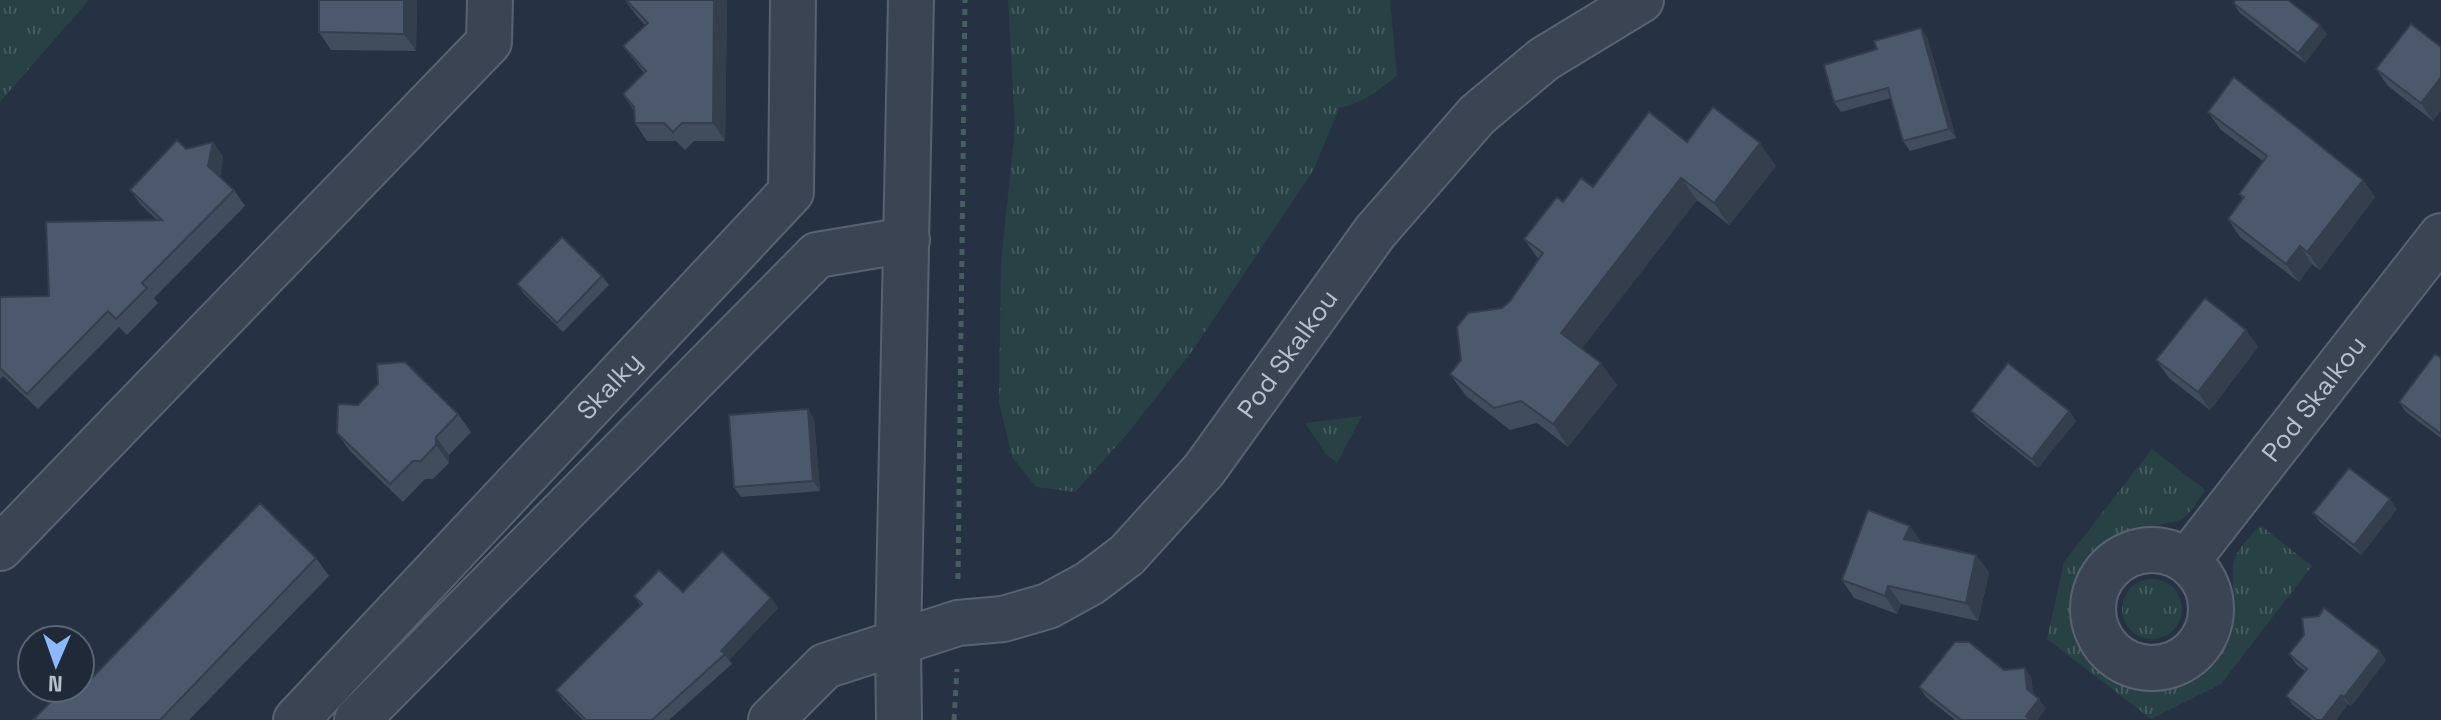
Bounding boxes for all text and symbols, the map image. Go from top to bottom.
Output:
street label: Pod Skalkou [1229,283,1345,425]
street label: Pod Skalkou [2254,329,2374,469]
street label: Skalky [569,345,649,427]
north arrow [16,624,96,704]
text: N [47,670,63,698]

